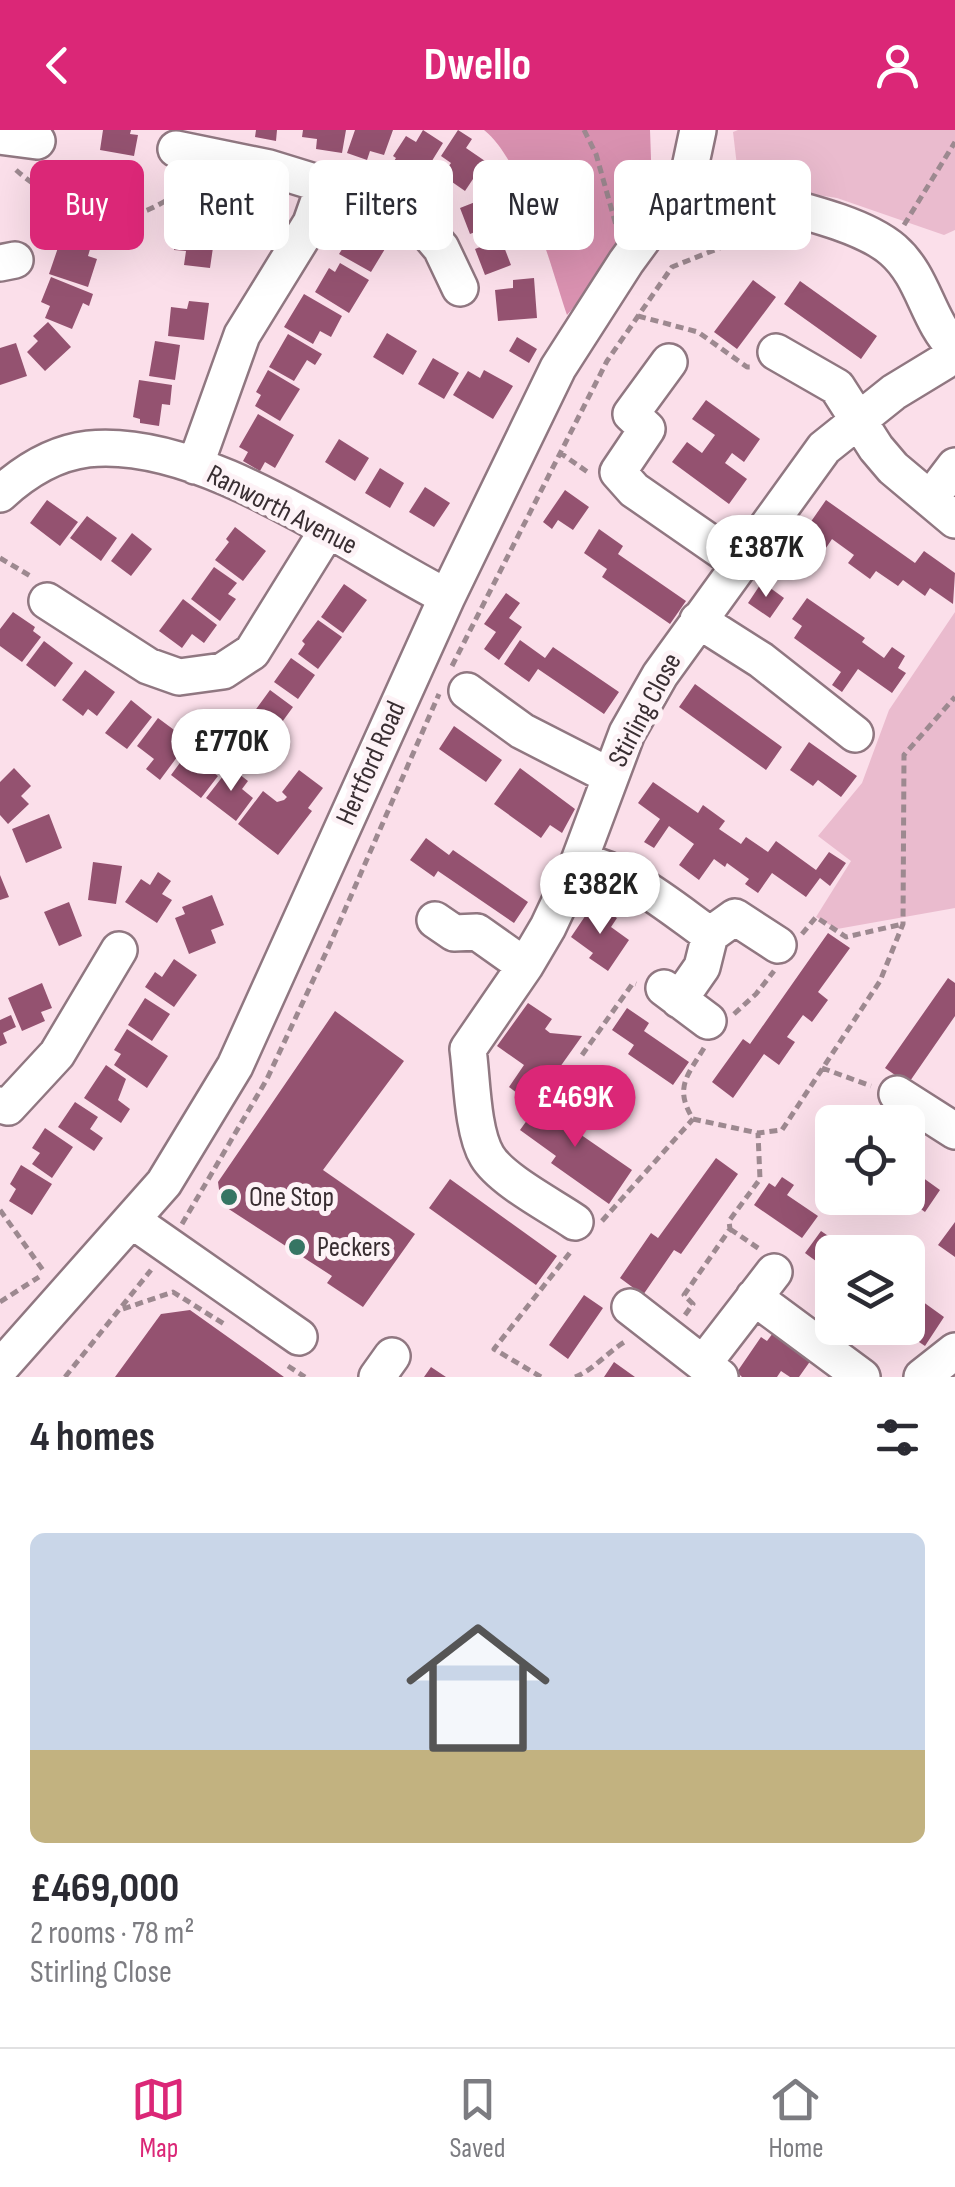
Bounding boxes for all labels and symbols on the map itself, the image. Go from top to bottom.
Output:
street label: Ranworth Avenue [201,458,363,562]
pin: £387K [696,515,836,600]
street label: Stirling Close [601,647,689,773]
street label: Hertford Road [329,696,413,830]
pin: £770K [161,709,301,794]
pin: £382K [530,852,670,937]
pin: £469K [505,1065,645,1150]
place label: One Stop [249,1181,334,1214]
marker: One Stop [218,1186,240,1208]
place label: Peckers [317,1231,390,1264]
marker: Peckers [286,1236,308,1258]

